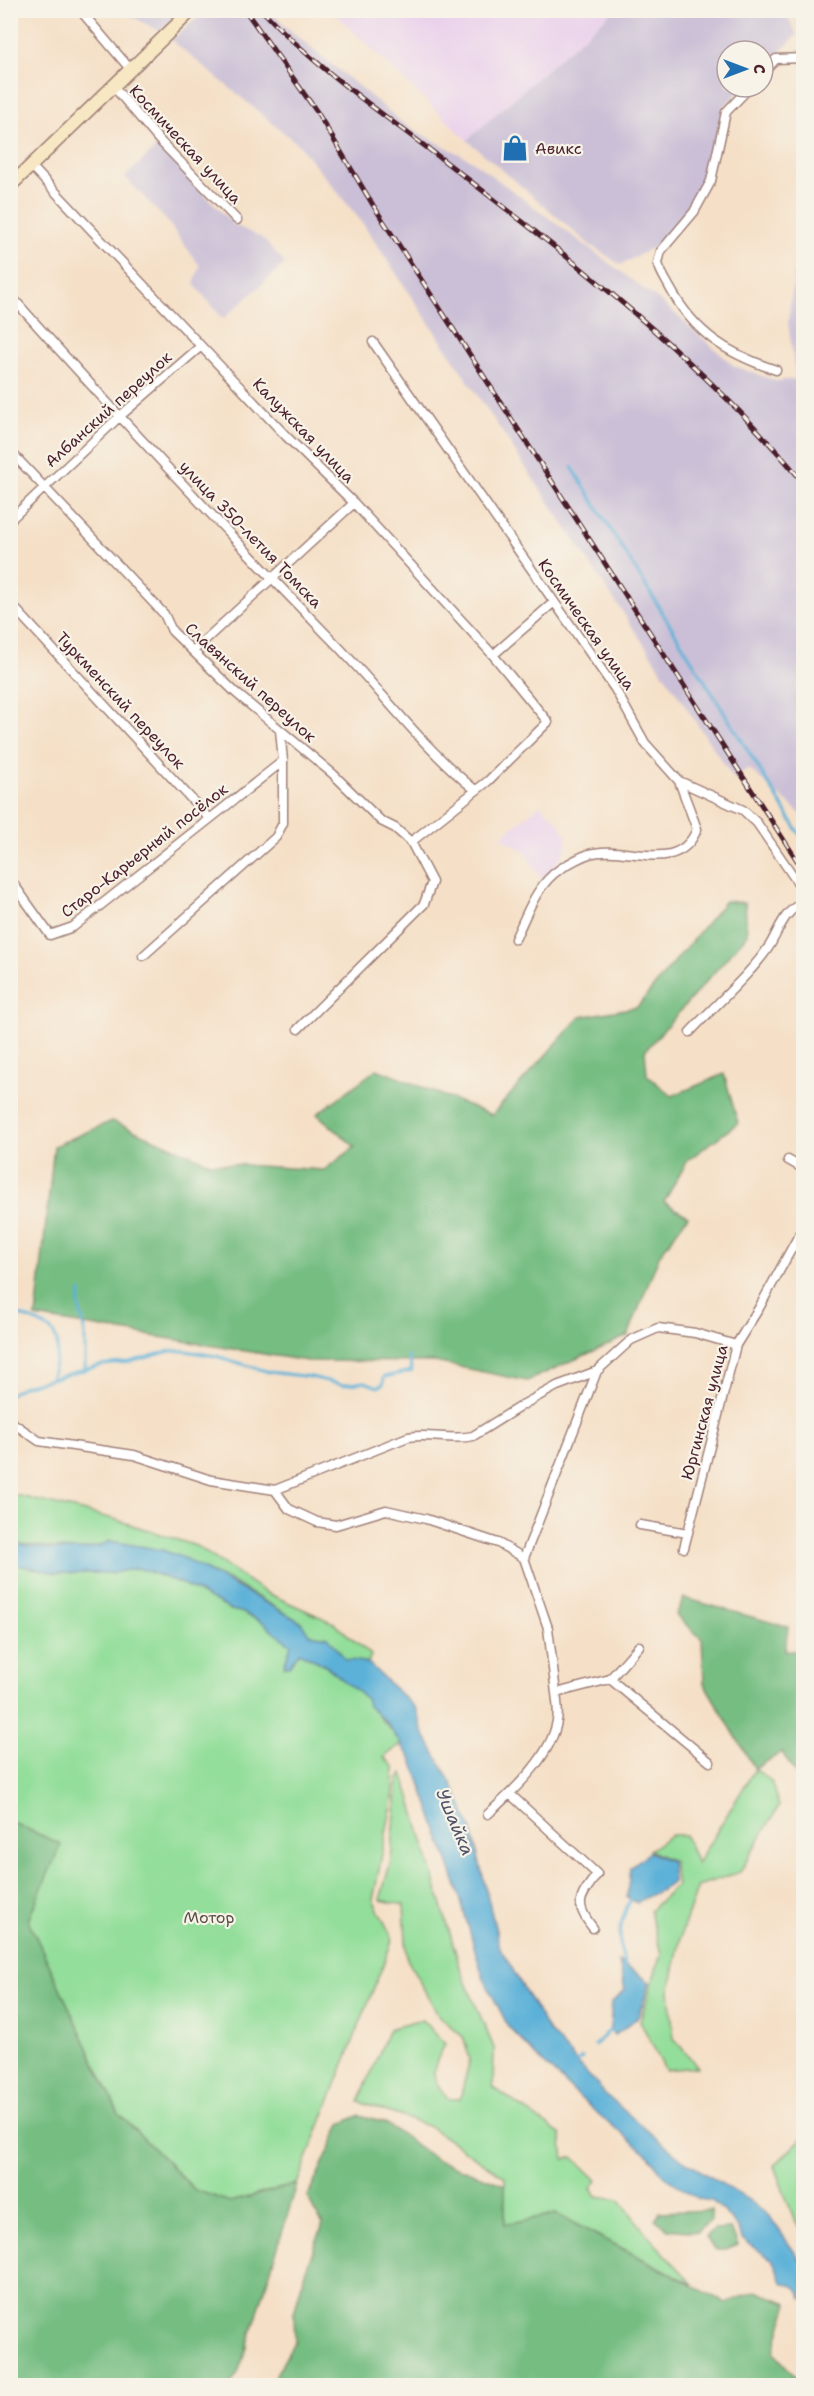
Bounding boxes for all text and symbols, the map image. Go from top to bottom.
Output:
north arrow [715,39,775,99]
text: С [749,64,770,74]
street label: Космическая улица [125,80,246,208]
shop icon: Авикс [500,133,530,163]
place label: Авикс [535,138,582,159]
street label: Албанский переулок [40,346,177,472]
street label: Калужская улица [248,373,359,487]
street label: улица 350-летия Томска [175,456,327,613]
street label: Космическая улица [533,555,640,694]
street label: Славянский переулок [181,618,321,747]
street label: Туркменский переулок [52,627,190,774]
street label: Старо-Карьерный посёлок [57,778,232,922]
street label: Юргинская улица [676,1342,733,1482]
water label: Ушайка [430,1785,480,1859]
park label: Мотор [183,1907,235,1928]

